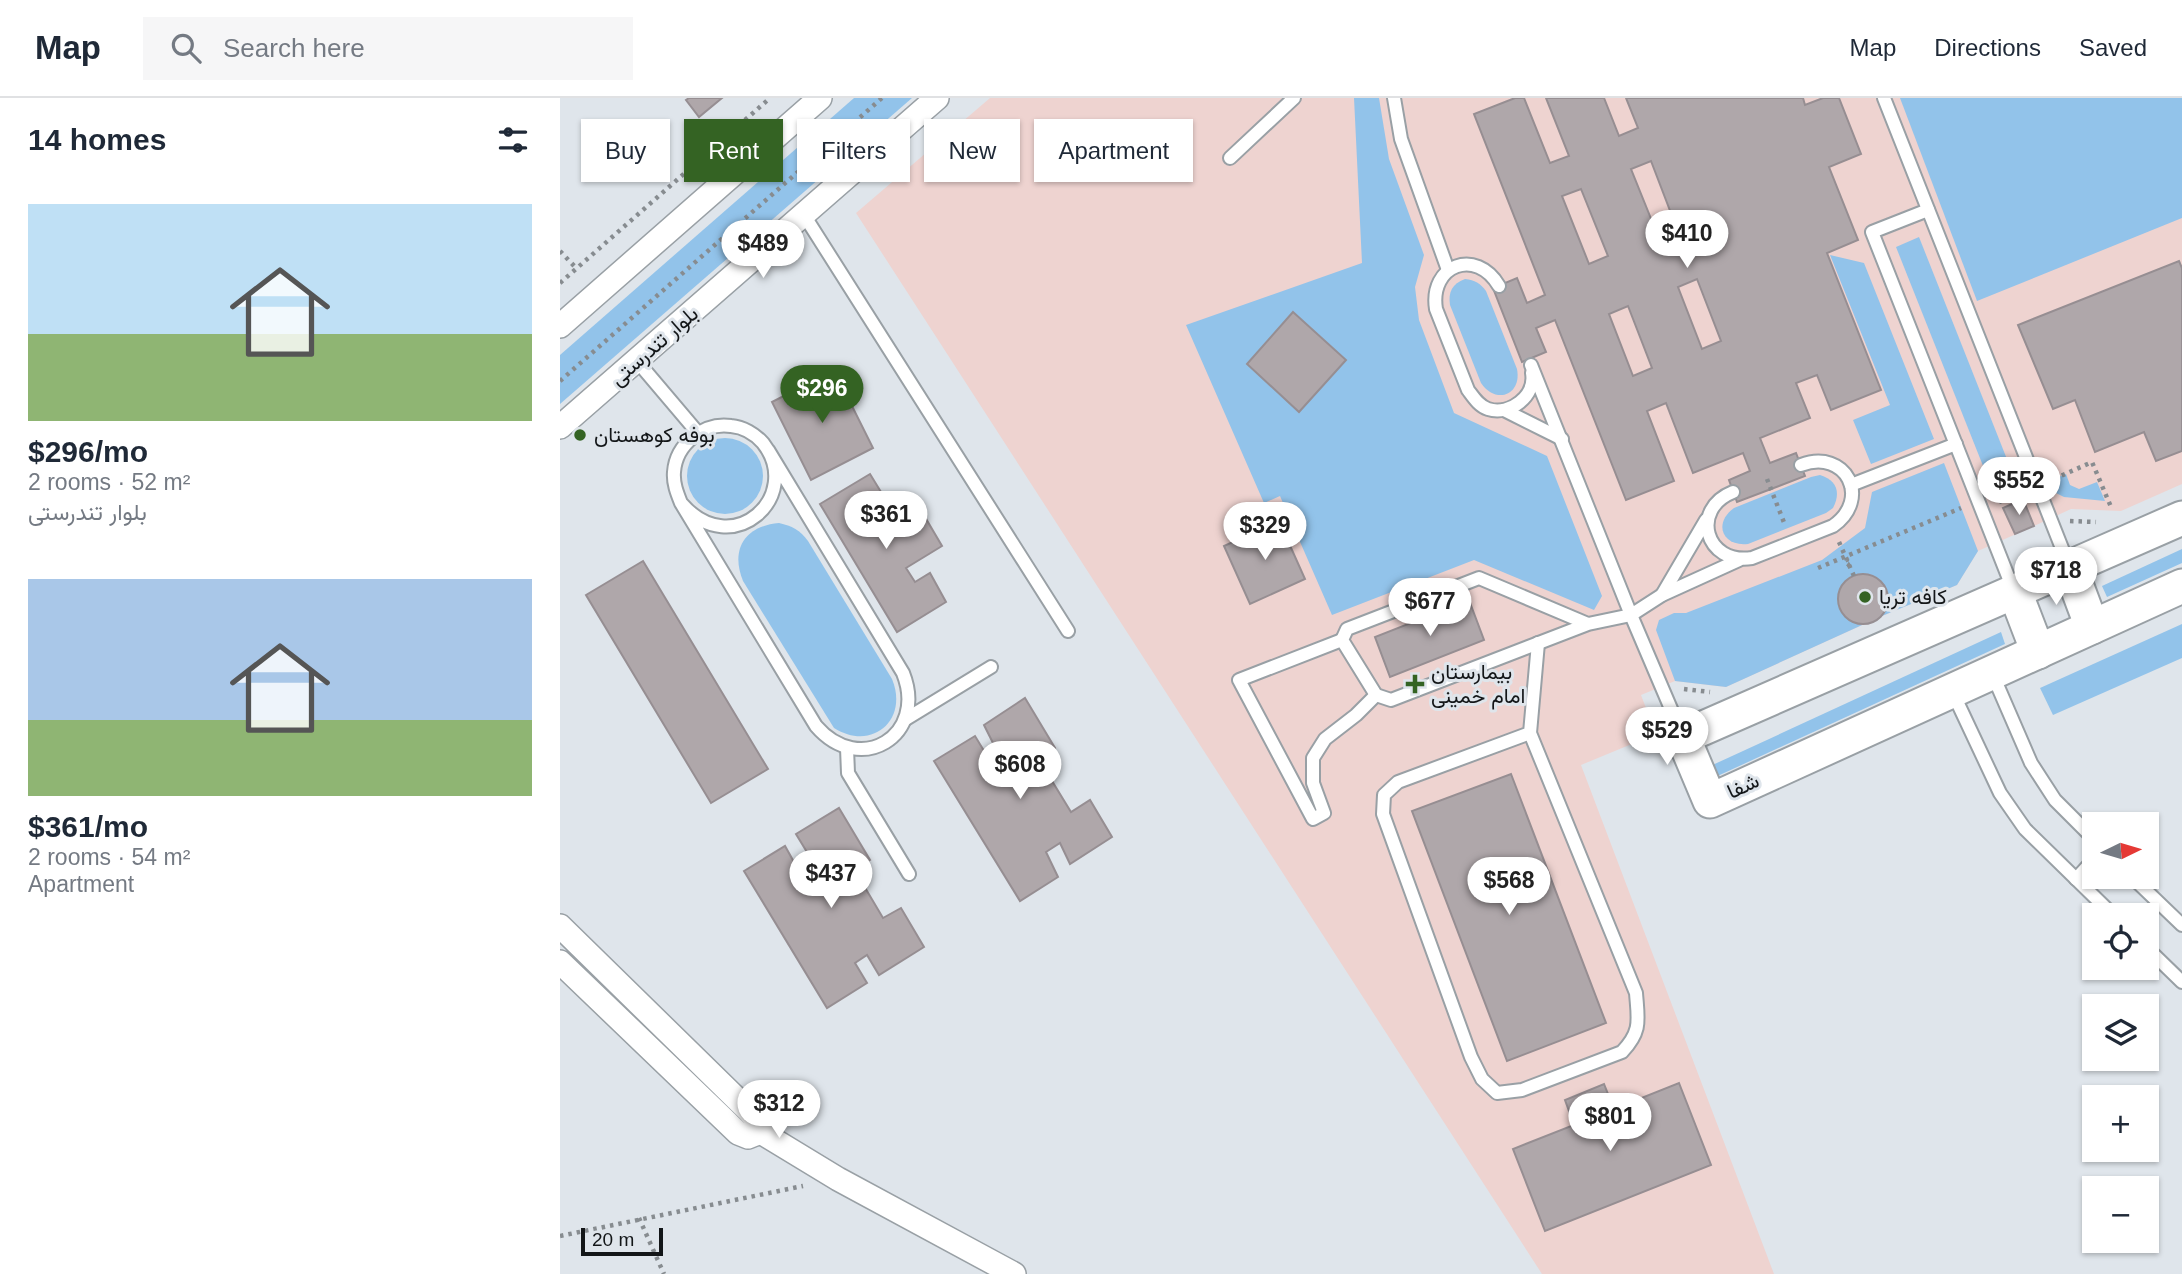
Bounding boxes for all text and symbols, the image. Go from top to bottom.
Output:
search box [143,17,633,80]
text: Map [35,29,101,66]
icon: search [167,29,205,67]
text: Search here [223,33,365,63]
text: Map [1850,34,1896,61]
text: Directions [1934,34,2041,61]
text: Saved [2079,34,2147,61]
chip: Buy [581,119,670,182]
chip: Rent [684,119,783,182]
chip: Filters [797,119,910,182]
chip: New [924,119,1020,182]
chip: Apartment [1034,119,1193,182]
icon: filters [494,121,532,159]
text: 14 homes [28,123,166,156]
pin: $410 [1646,211,1728,270]
pin: $489 [722,220,804,280]
text: $410 [1661,220,1713,246]
text: $489 [737,230,789,256]
icon: home [217,249,343,375]
street label: بلوار تندرستی [605,301,703,391]
pin: $296 [781,366,863,425]
text: $296 [796,375,848,401]
place label: بوفه کوهستان [594,423,715,448]
marker: بوفه کوهستان [572,427,588,443]
text: $296/mo [28,435,148,468]
pin: $552 [1978,458,2060,517]
text: $552 [1993,467,2045,493]
text: 2 rooms · 52 m² [28,469,190,495]
pin: $361 [845,491,927,551]
text: بلوار تندرستی [28,499,147,525]
text: $361 [860,501,912,527]
pin: $329 [1224,503,1306,562]
text: $329 [1239,512,1291,538]
pin: $718 [2015,547,2097,607]
text: $718 [2030,557,2082,583]
pin: $677 [1389,578,1471,638]
place label: کافه تریا [1879,585,1947,610]
text: $677 [1404,588,1456,614]
marker: کافه تریا [1857,589,1873,605]
icon: home [217,625,343,751]
place label: بیمارستان امام خمینی [1431,660,1525,710]
marker: بیمارستان امام خمینی [1405,674,1425,694]
pin: $529 [1626,708,1708,767]
text: $529 [1641,717,1693,743]
pin: $608 [979,742,1061,801]
text: $608 [994,751,1046,777]
street label: شفا [1723,768,1762,803]
text: $361/mo [28,810,148,843]
north arrow [2082,812,2160,889]
map controls [2082,812,2159,1253]
text: 2 rooms · 54 m² [28,844,190,870]
pin: $437 [790,850,872,910]
pin: $568 [1468,858,1550,917]
text: $437 [805,860,857,886]
text: $568 [1483,867,1535,893]
text: Apartment [28,871,134,897]
button: locate [2082,903,2159,980]
button: layers [2082,994,2159,1071]
pin: $312 [738,1080,820,1140]
button: + [2082,1085,2159,1162]
text: $312 [753,1090,805,1116]
pin: $801 [1569,1094,1651,1153]
text: $801 [1584,1103,1636,1129]
button: − [2082,1176,2159,1253]
scale bar [581,1225,663,1257]
text: 20 m [592,1229,634,1250]

